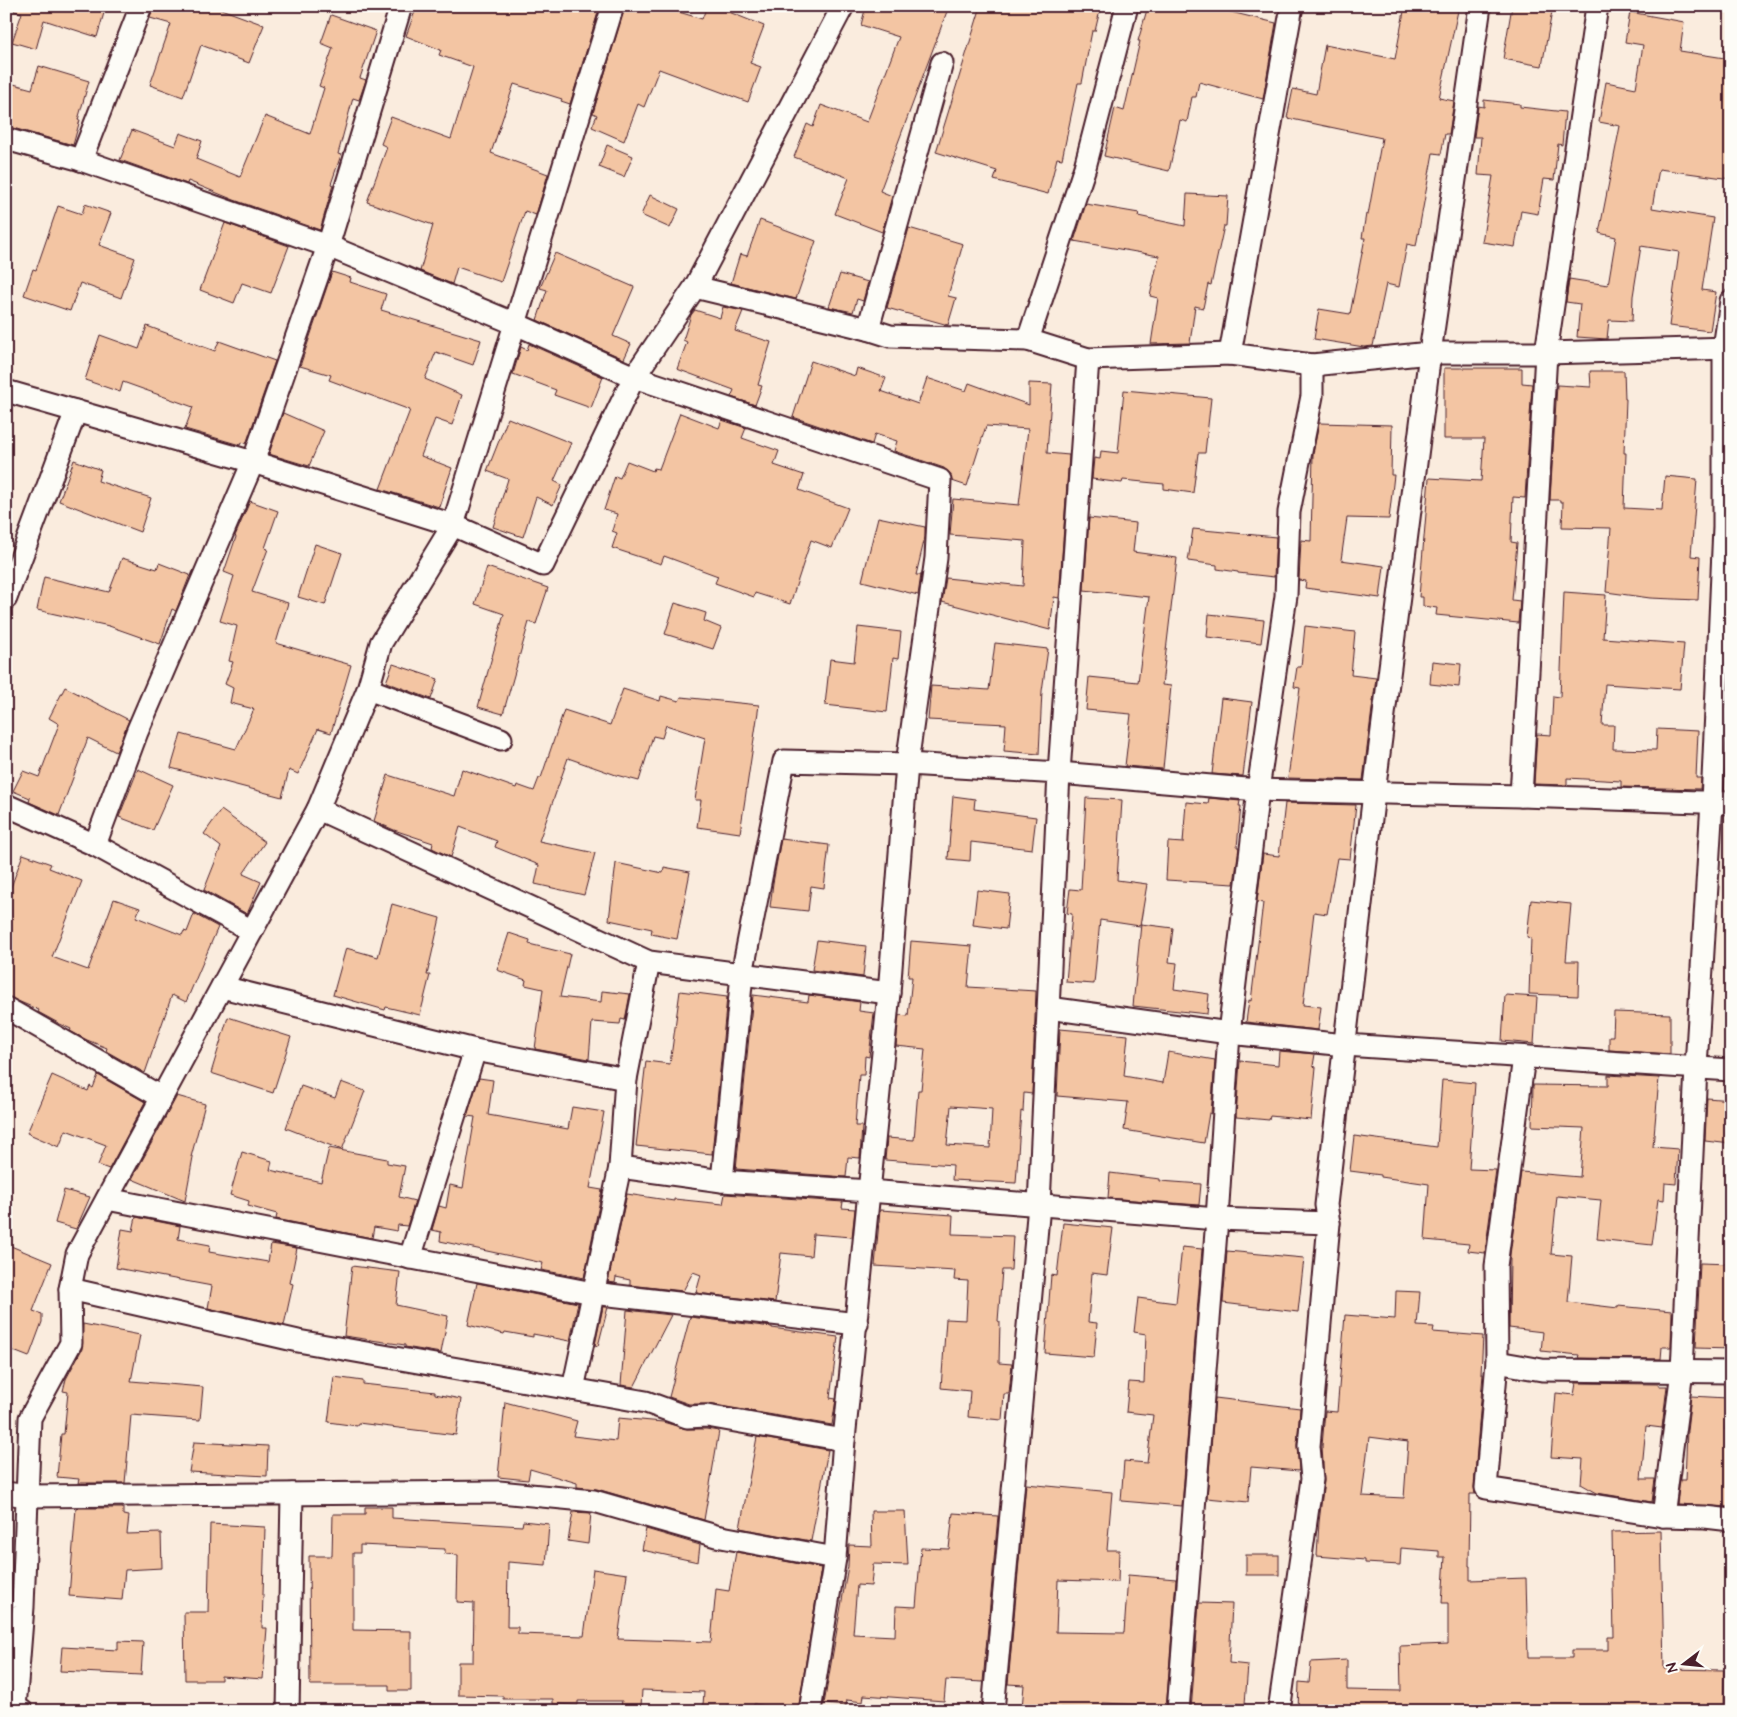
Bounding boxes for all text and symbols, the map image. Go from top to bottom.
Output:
north arrow [1660,1640,1710,1690]
text: N [1662,1660,1683,1674]

